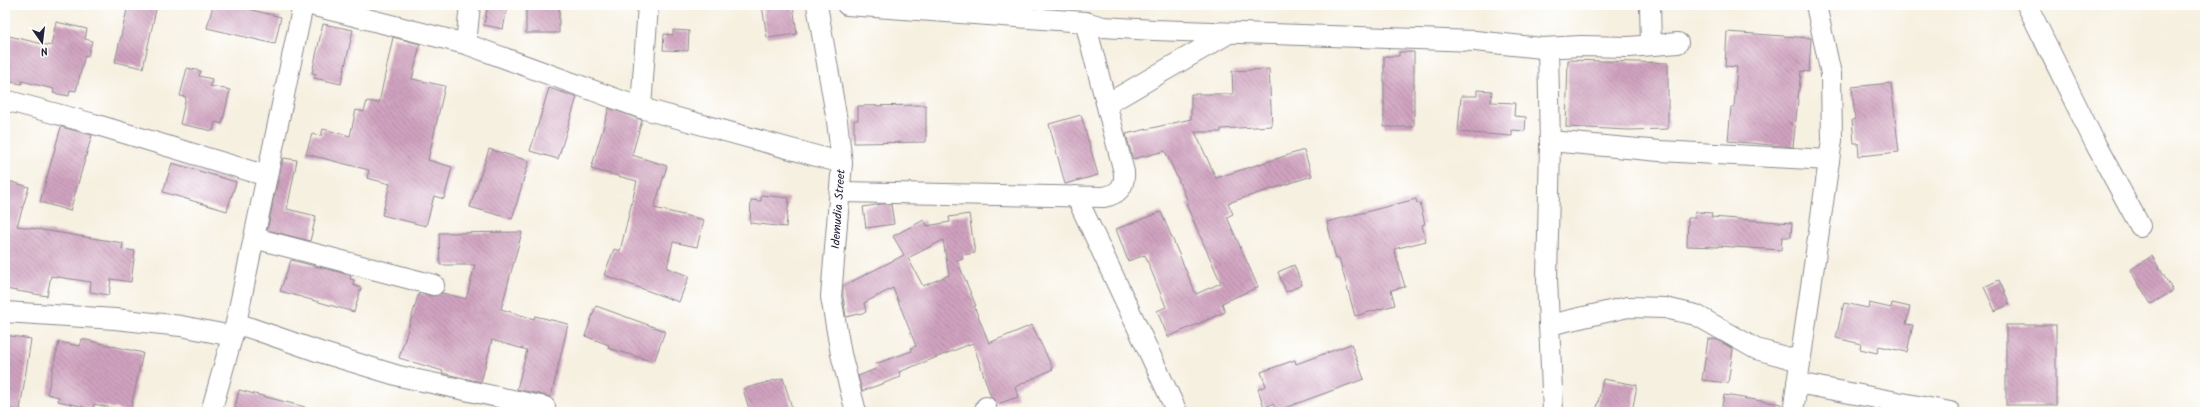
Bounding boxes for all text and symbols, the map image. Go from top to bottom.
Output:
north arrow [22,22,62,62]
text: N [39,41,50,60]
street label: Idemudia Street [826,168,851,250]

